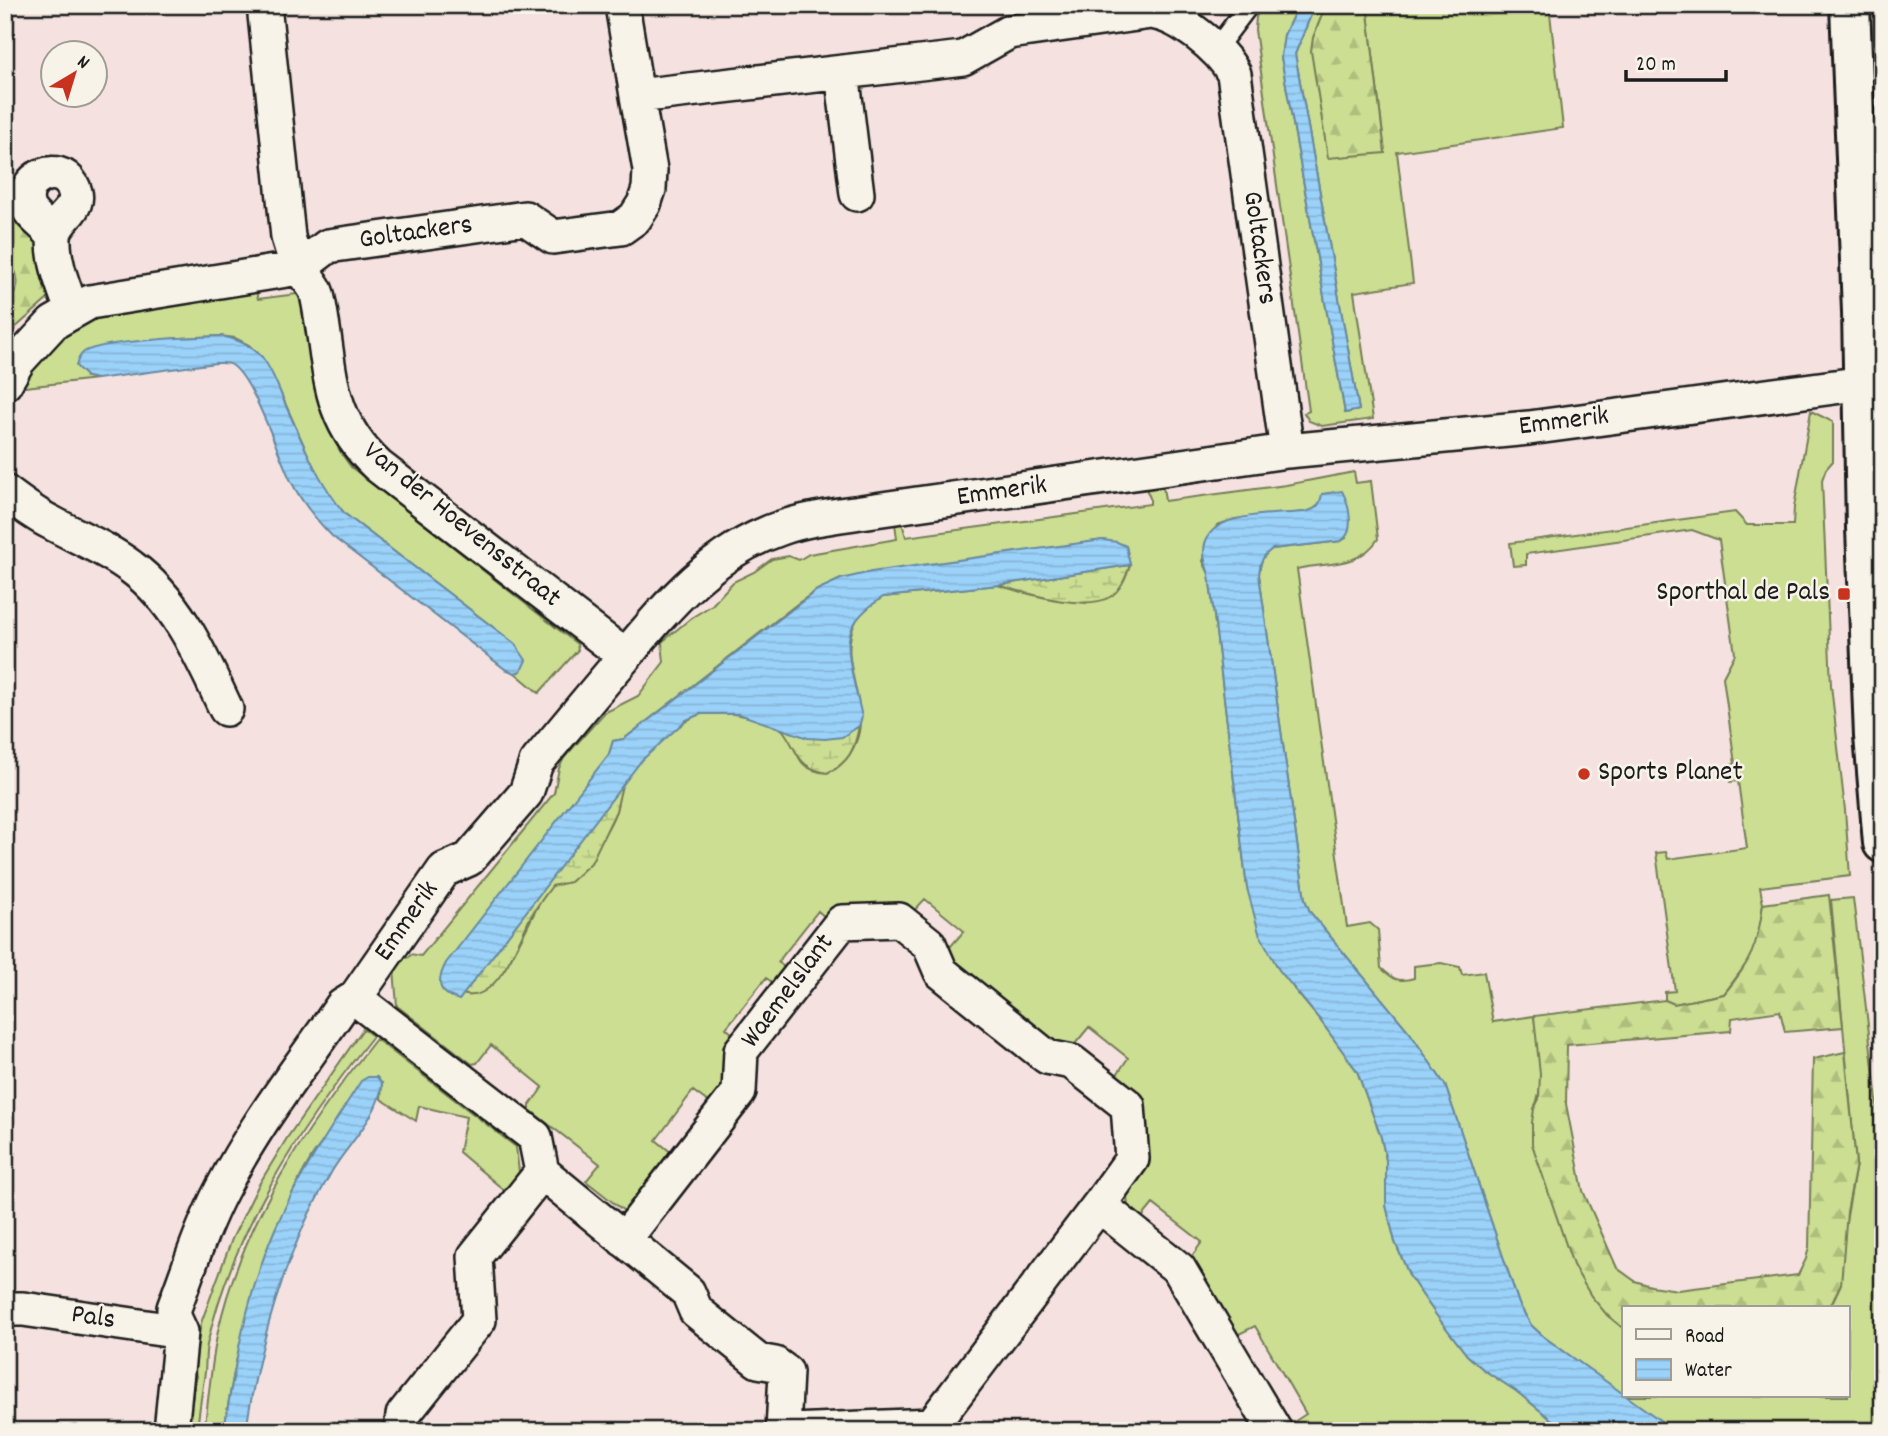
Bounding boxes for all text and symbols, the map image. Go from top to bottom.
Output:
north arrow [38,38,108,108]
scale bar [1626,38,1725,82]
text: N [70,50,94,77]
text: 20 m [1636,51,1676,81]
street label: Goltackers [1230,189,1286,307]
street label: Goltackers [357,206,475,262]
street label: Emmerik [1517,398,1611,448]
street label: Van der Hoevensstraat [353,433,569,619]
street label: Emmerik [954,467,1050,519]
place label: Sporthal de Pals [1656,574,1830,614]
marker: Sporthal de Pals [1836,586,1852,602]
place label: Sports Planet [1598,754,1743,794]
marker: Sports Planet [1576,766,1592,782]
street label: Emmerik [366,873,450,971]
street label: Waemelslant [733,926,845,1058]
street label: Pals [68,1296,118,1342]
legend [1622,1306,1850,1398]
text: Road [1685,1323,1724,1353]
text: Water [1685,1357,1732,1387]

